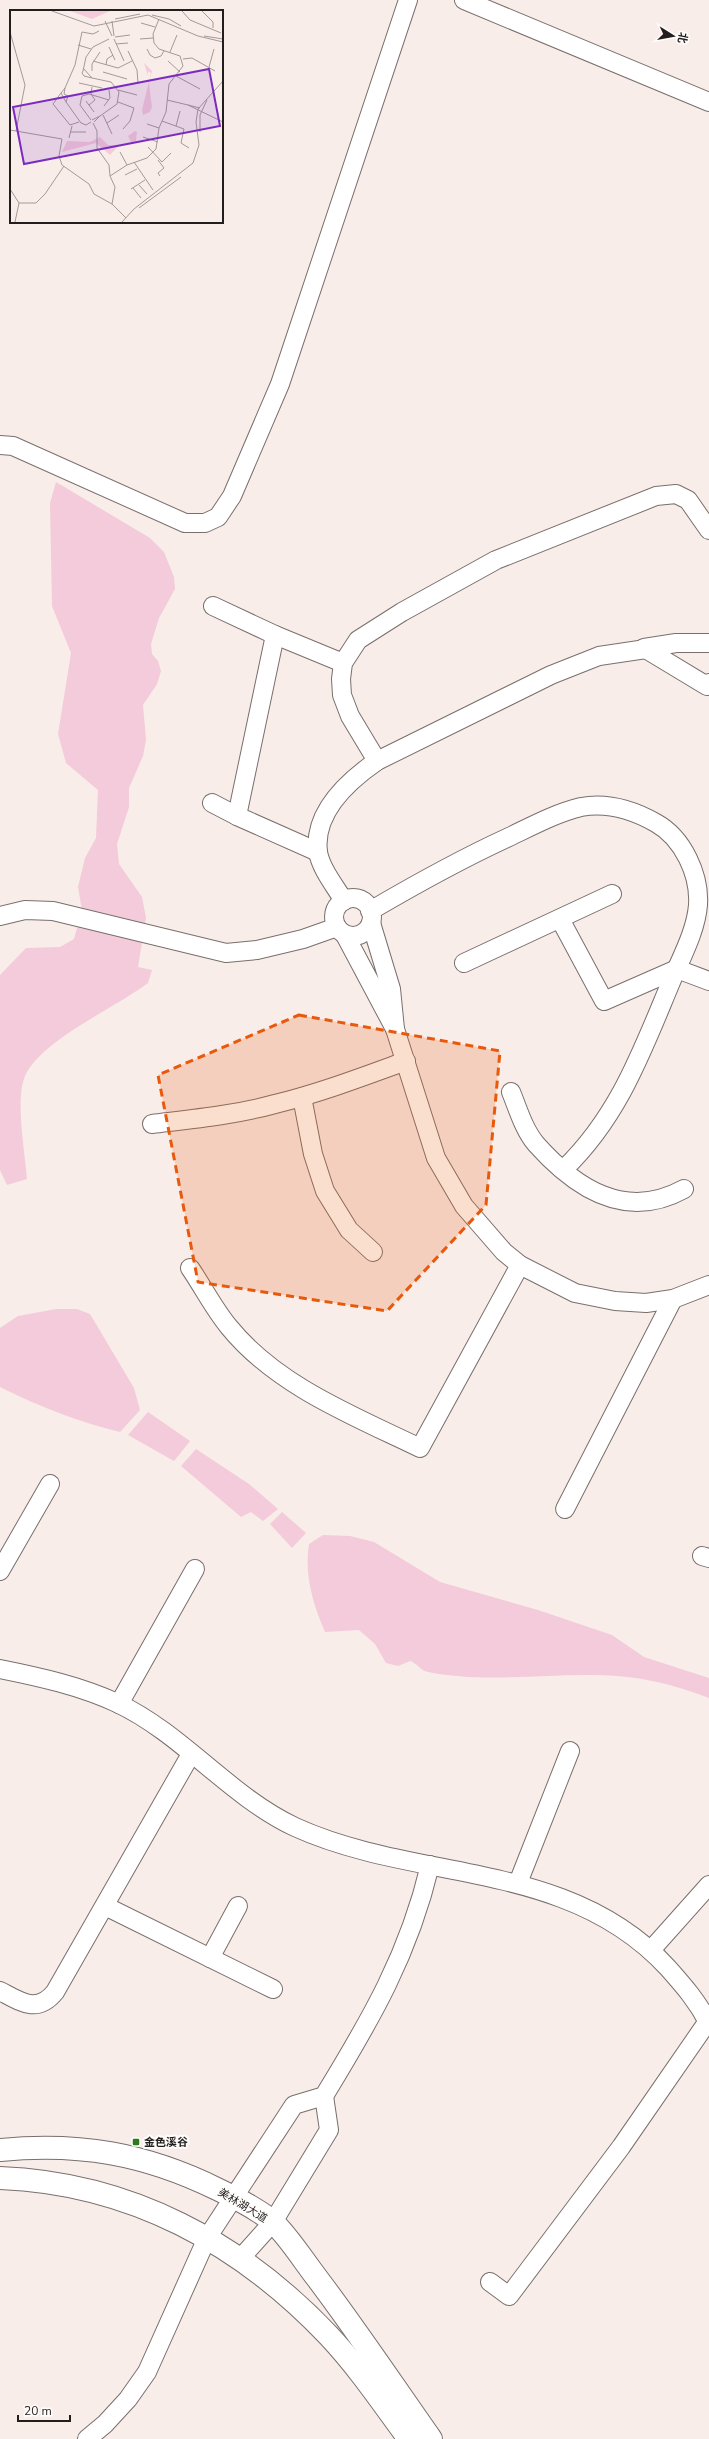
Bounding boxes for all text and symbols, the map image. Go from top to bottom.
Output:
inset map [10,10,223,223]
north arrow [653,16,693,56]
text: 北 [674,31,691,45]
place label: 金色溪谷 [144,2135,188,2150]
marker: 金色溪谷 [131,2137,141,2147]
street label: 美林湖大道 [215,2185,270,2226]
scale bar [18,2397,70,2423]
text: 20 m [24,2403,52,2419]

